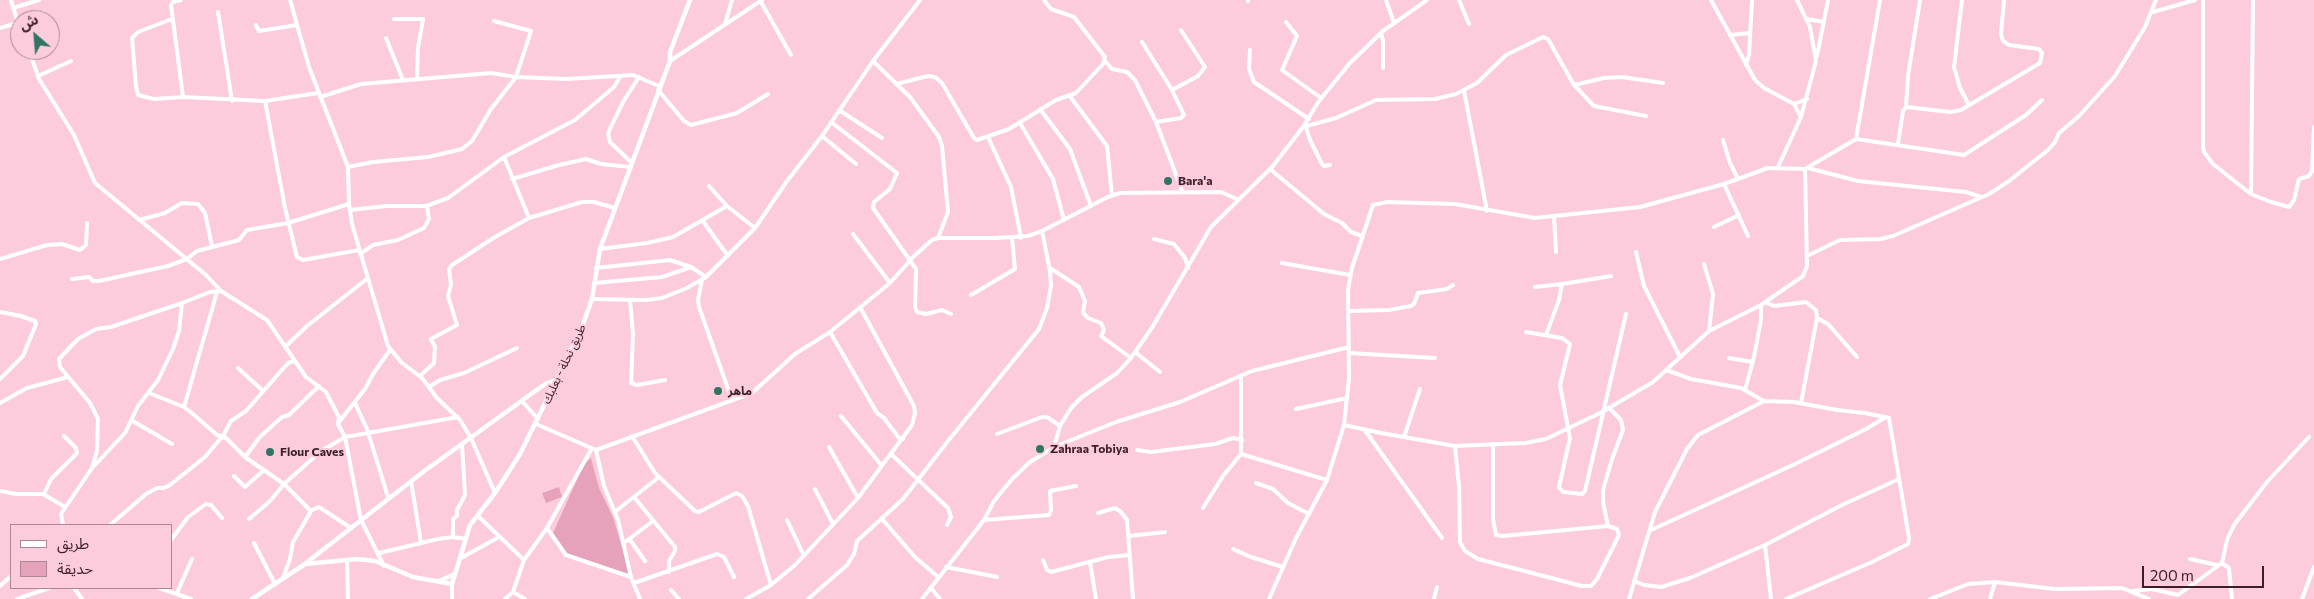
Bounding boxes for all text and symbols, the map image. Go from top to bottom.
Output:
north arrow [10,10,60,60]
text: ش [16,10,41,34]
place label: Bara'a [1178,174,1212,188]
marker: Bara'a [1162,175,1174,187]
street label: طريق نحلة - بعلبك [539,322,589,406]
place label: ماهر [728,384,752,398]
marker: ماهر [712,385,724,397]
place label: Zahraa Tobiya [1050,442,1129,456]
marker: Zahraa Tobiya [1034,443,1046,455]
place label: Flour Caves [280,445,344,459]
marker: Flour Caves [264,446,276,458]
legend [10,524,172,589]
text: طريق [57,534,89,552]
scale bar [2144,556,2266,588]
text: حديقة [57,559,93,577]
text: 200 m [2150,566,2194,584]

